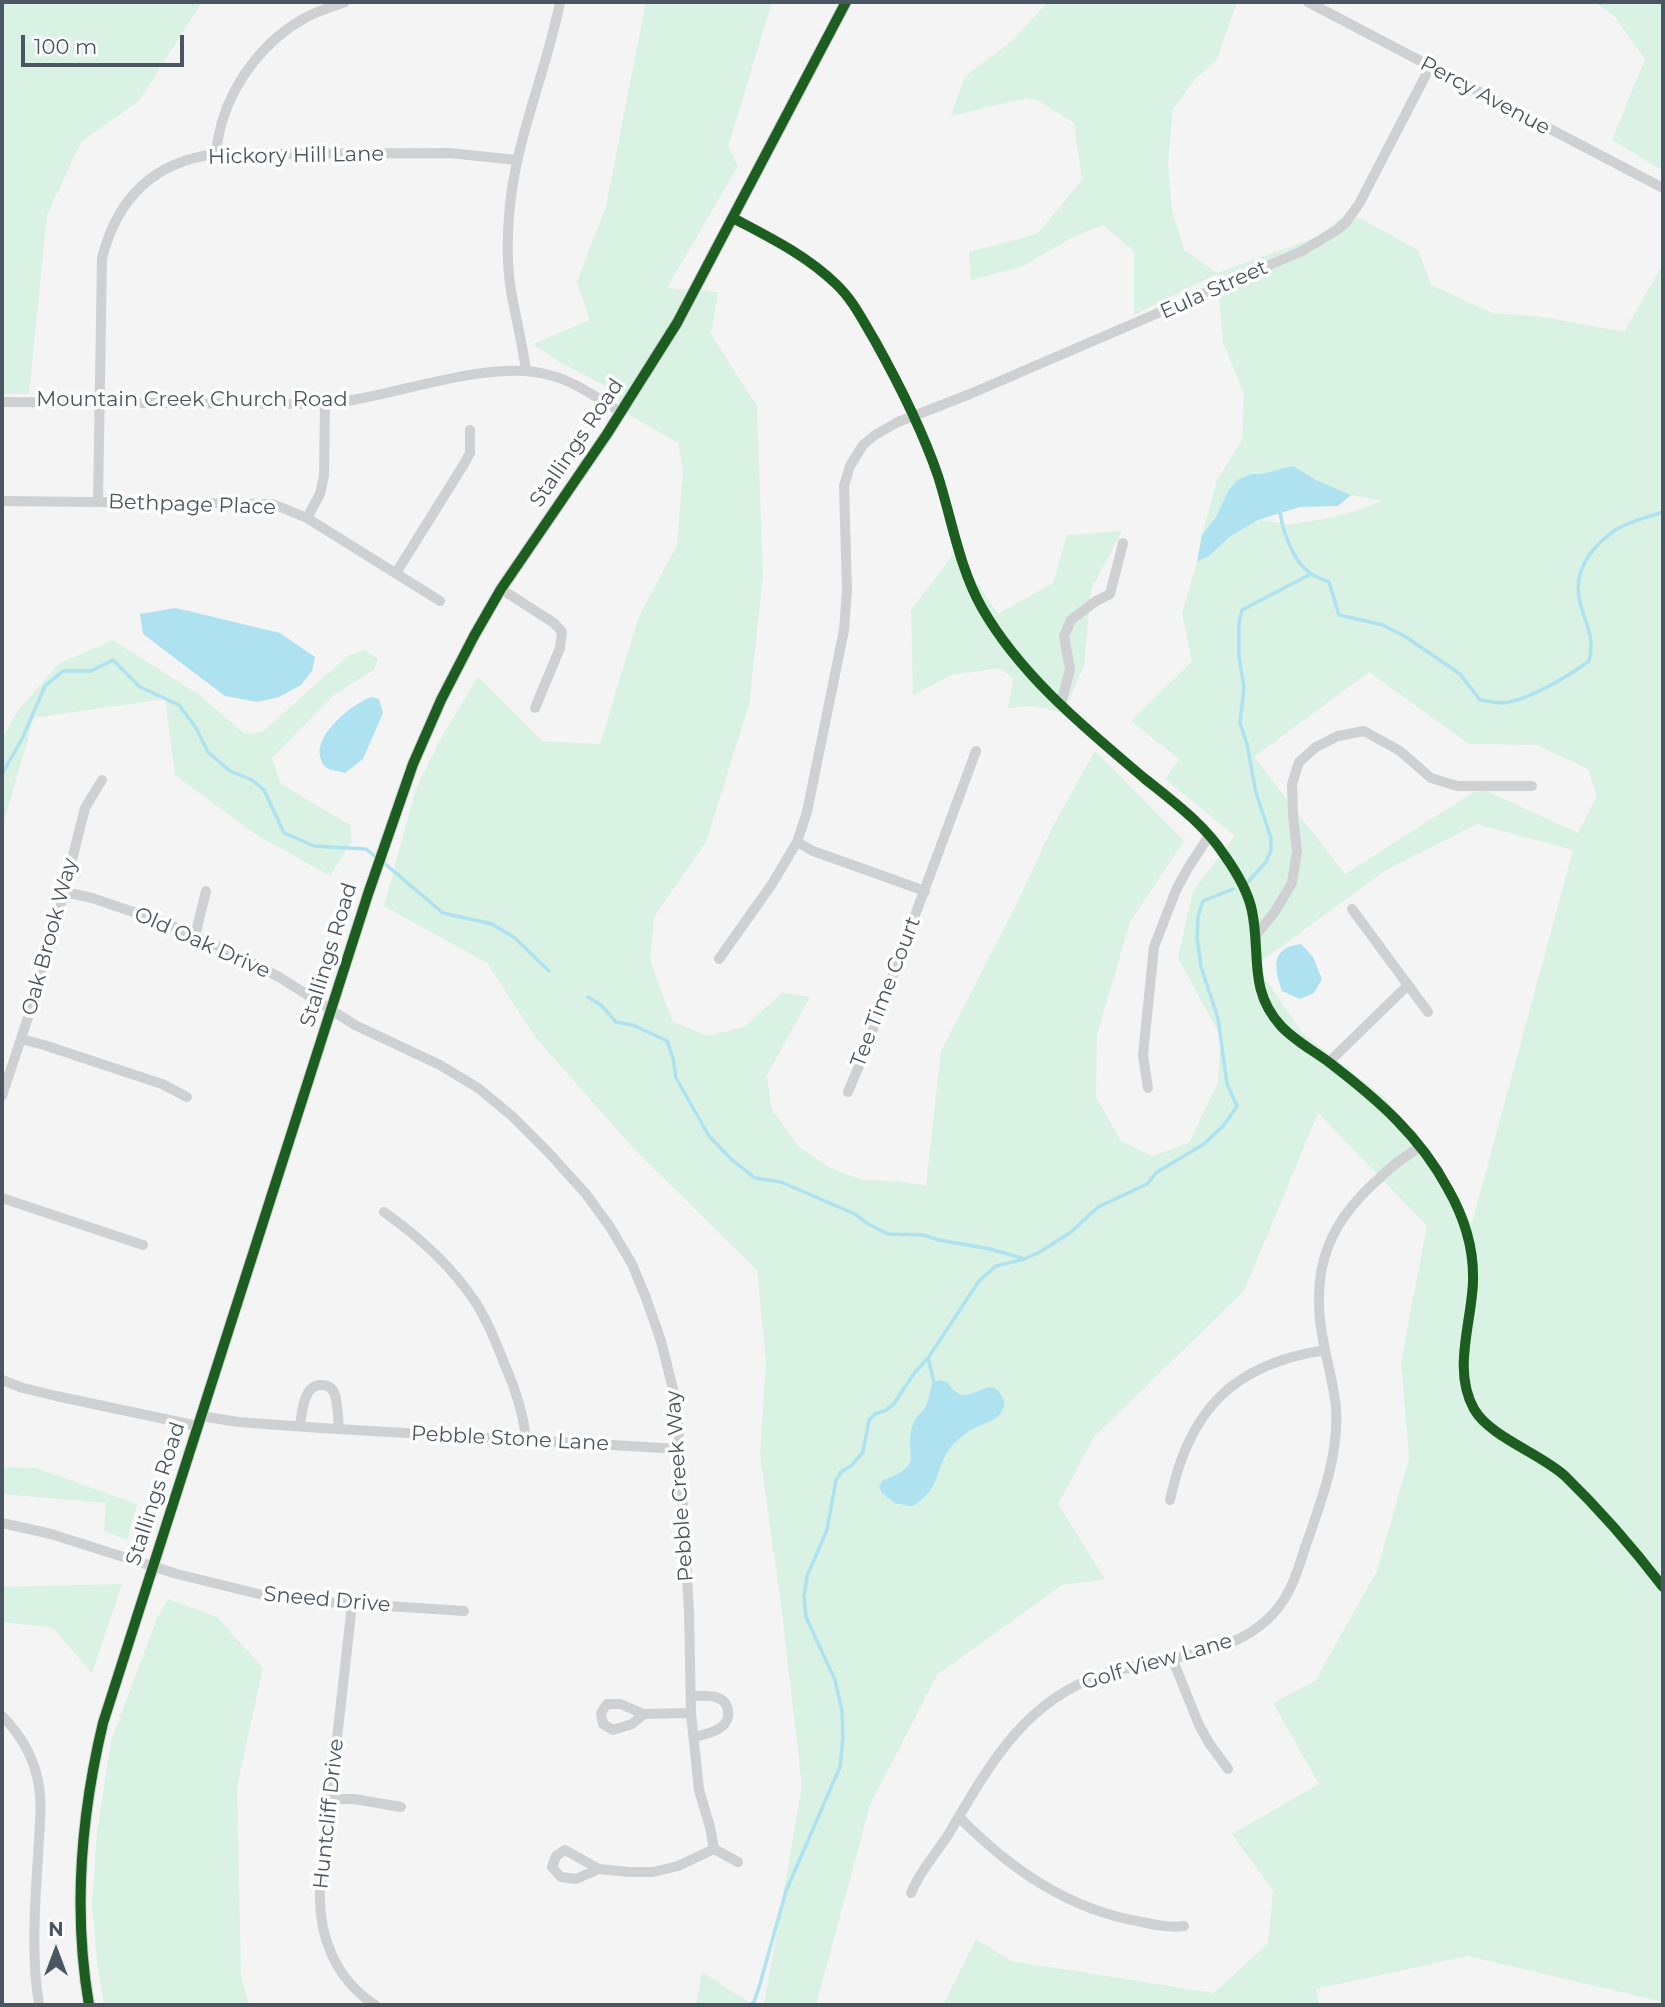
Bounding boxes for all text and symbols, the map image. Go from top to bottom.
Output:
scale bar [24,21,187,65]
text: 100 m [34,34,97,59]
street label: Percy Avenue [1416,51,1554,141]
street label: Hickory Hill Lane [208,142,384,170]
street label: Eula Street [1156,255,1272,325]
street label: Stallings Road [525,374,629,512]
street label: Mountain Creek Church Road [36,387,348,413]
street label: Bethpage Place [108,489,276,521]
street label: Oak Brook Way [17,856,83,1018]
street label: Stallings Road [295,880,363,1030]
street label: Old Oak Drive [130,902,274,984]
street label: Tee Time Court [846,913,926,1071]
street label: Pebble Creek Way [661,1389,699,1583]
street label: Stallings Road [121,1419,191,1569]
street label: Pebble Stone Lane [410,1421,610,1457]
street label: Sneed Drive [263,1582,391,1618]
street label: Golf View Lane [1079,1628,1235,1696]
street label: Huntcliff Drive [309,1737,349,1891]
north arrow [21,1916,91,1986]
text: N [48,1918,64,1941]

